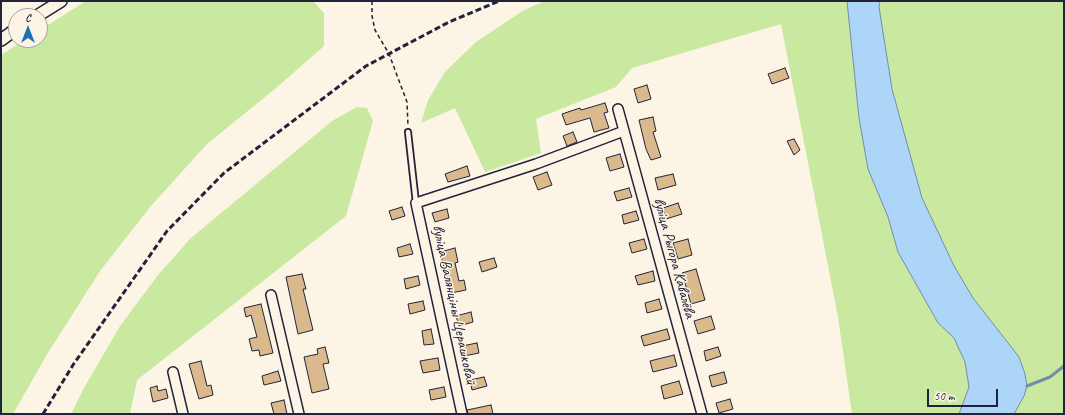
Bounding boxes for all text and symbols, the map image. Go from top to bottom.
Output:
north arrow [8,8,48,48]
text: С [25,10,31,24]
street label: вуліца Рыгора Кавалёва [649,196,699,320]
street label: вуліца Валянціны Церашковай [428,223,480,387]
scale bar [929,381,1000,407]
text: 50 m [934,388,954,404]

